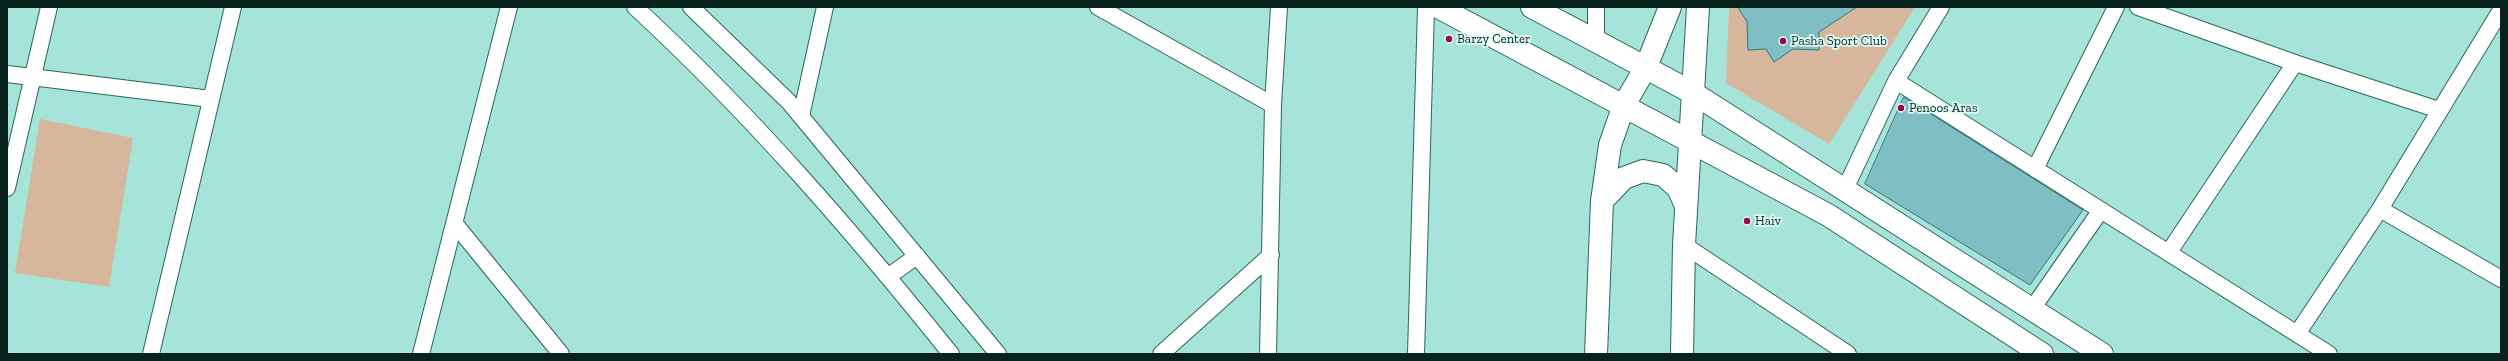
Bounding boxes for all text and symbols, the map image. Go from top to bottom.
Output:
place label: Barzy Center [1457,31,1531,47]
place label: Pasha Sport Club [1791,33,1887,49]
marker: Barzy Center [1444,34,1454,44]
marker: Pasha Sport Club [1778,36,1788,46]
place label: Penoos Aras [1909,100,1978,116]
marker: Penoos Aras [1896,103,1906,113]
place label: Haiv [1755,213,1781,229]
marker: Haiv [1742,216,1752,226]

